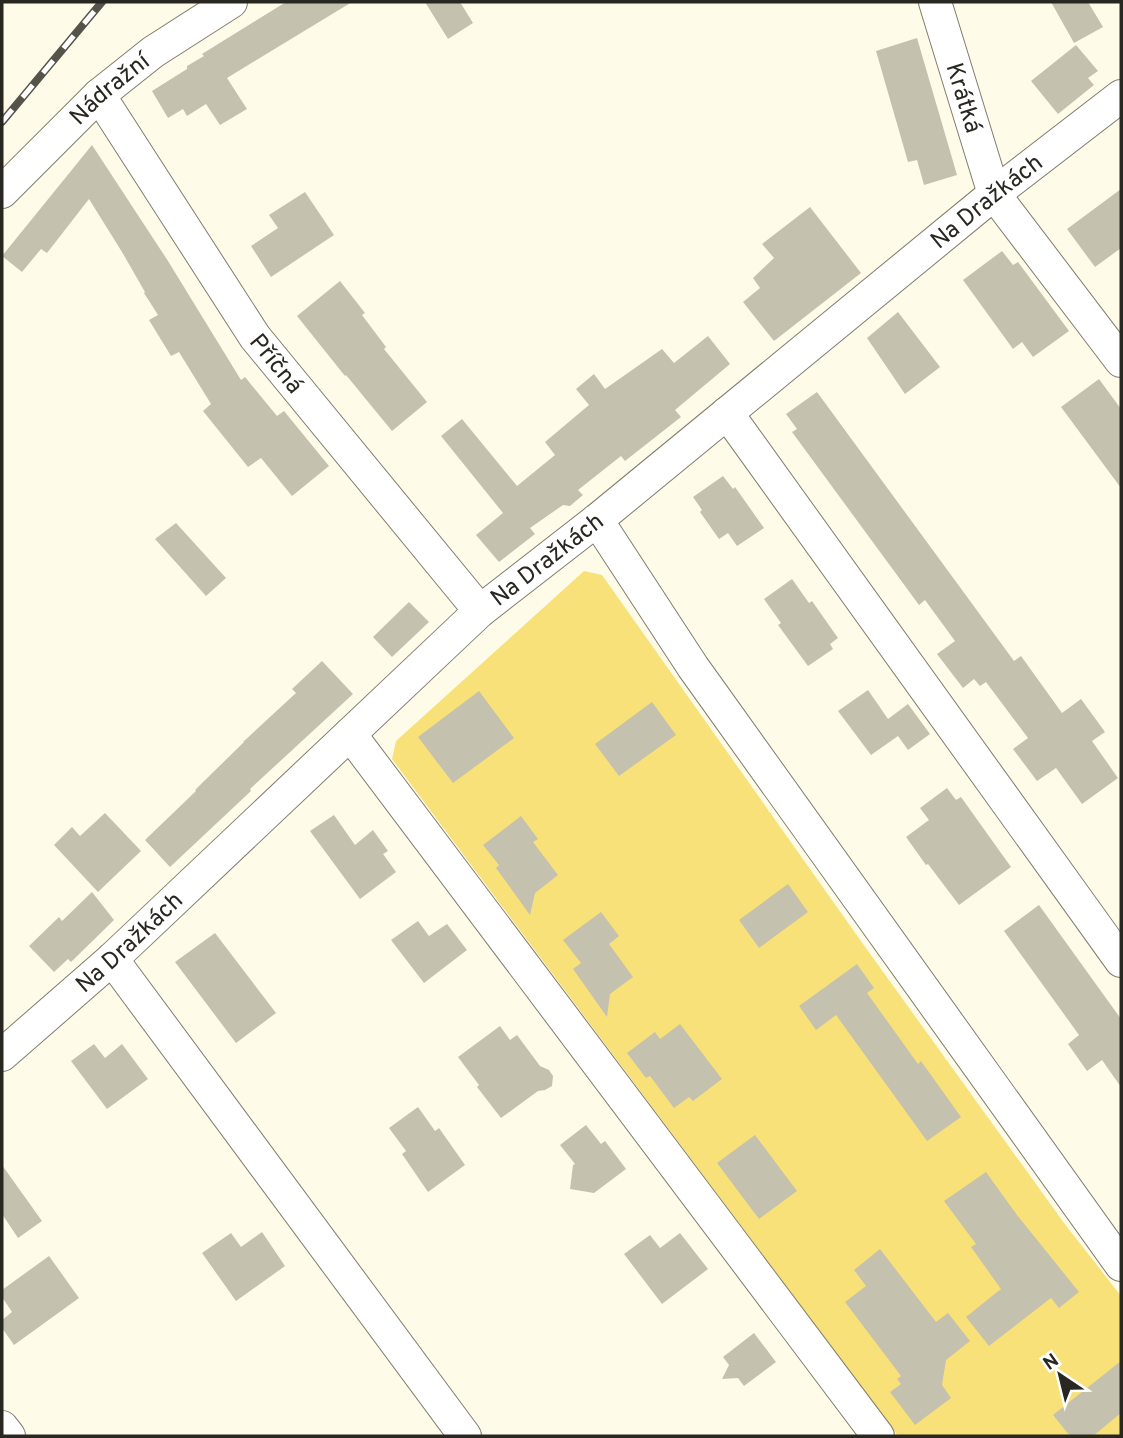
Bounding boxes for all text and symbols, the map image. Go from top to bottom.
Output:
street label: Nádražní [64,46,158,133]
street label: Krátká [938,59,987,137]
street label: Na Dražkách [925,149,1050,257]
street label: Příčná [242,328,309,401]
street label: Na Dražkách [485,507,611,614]
street label: Na Dražkách [70,887,190,1001]
north arrow [1025,1340,1095,1410]
text: N [1039,1349,1064,1376]

